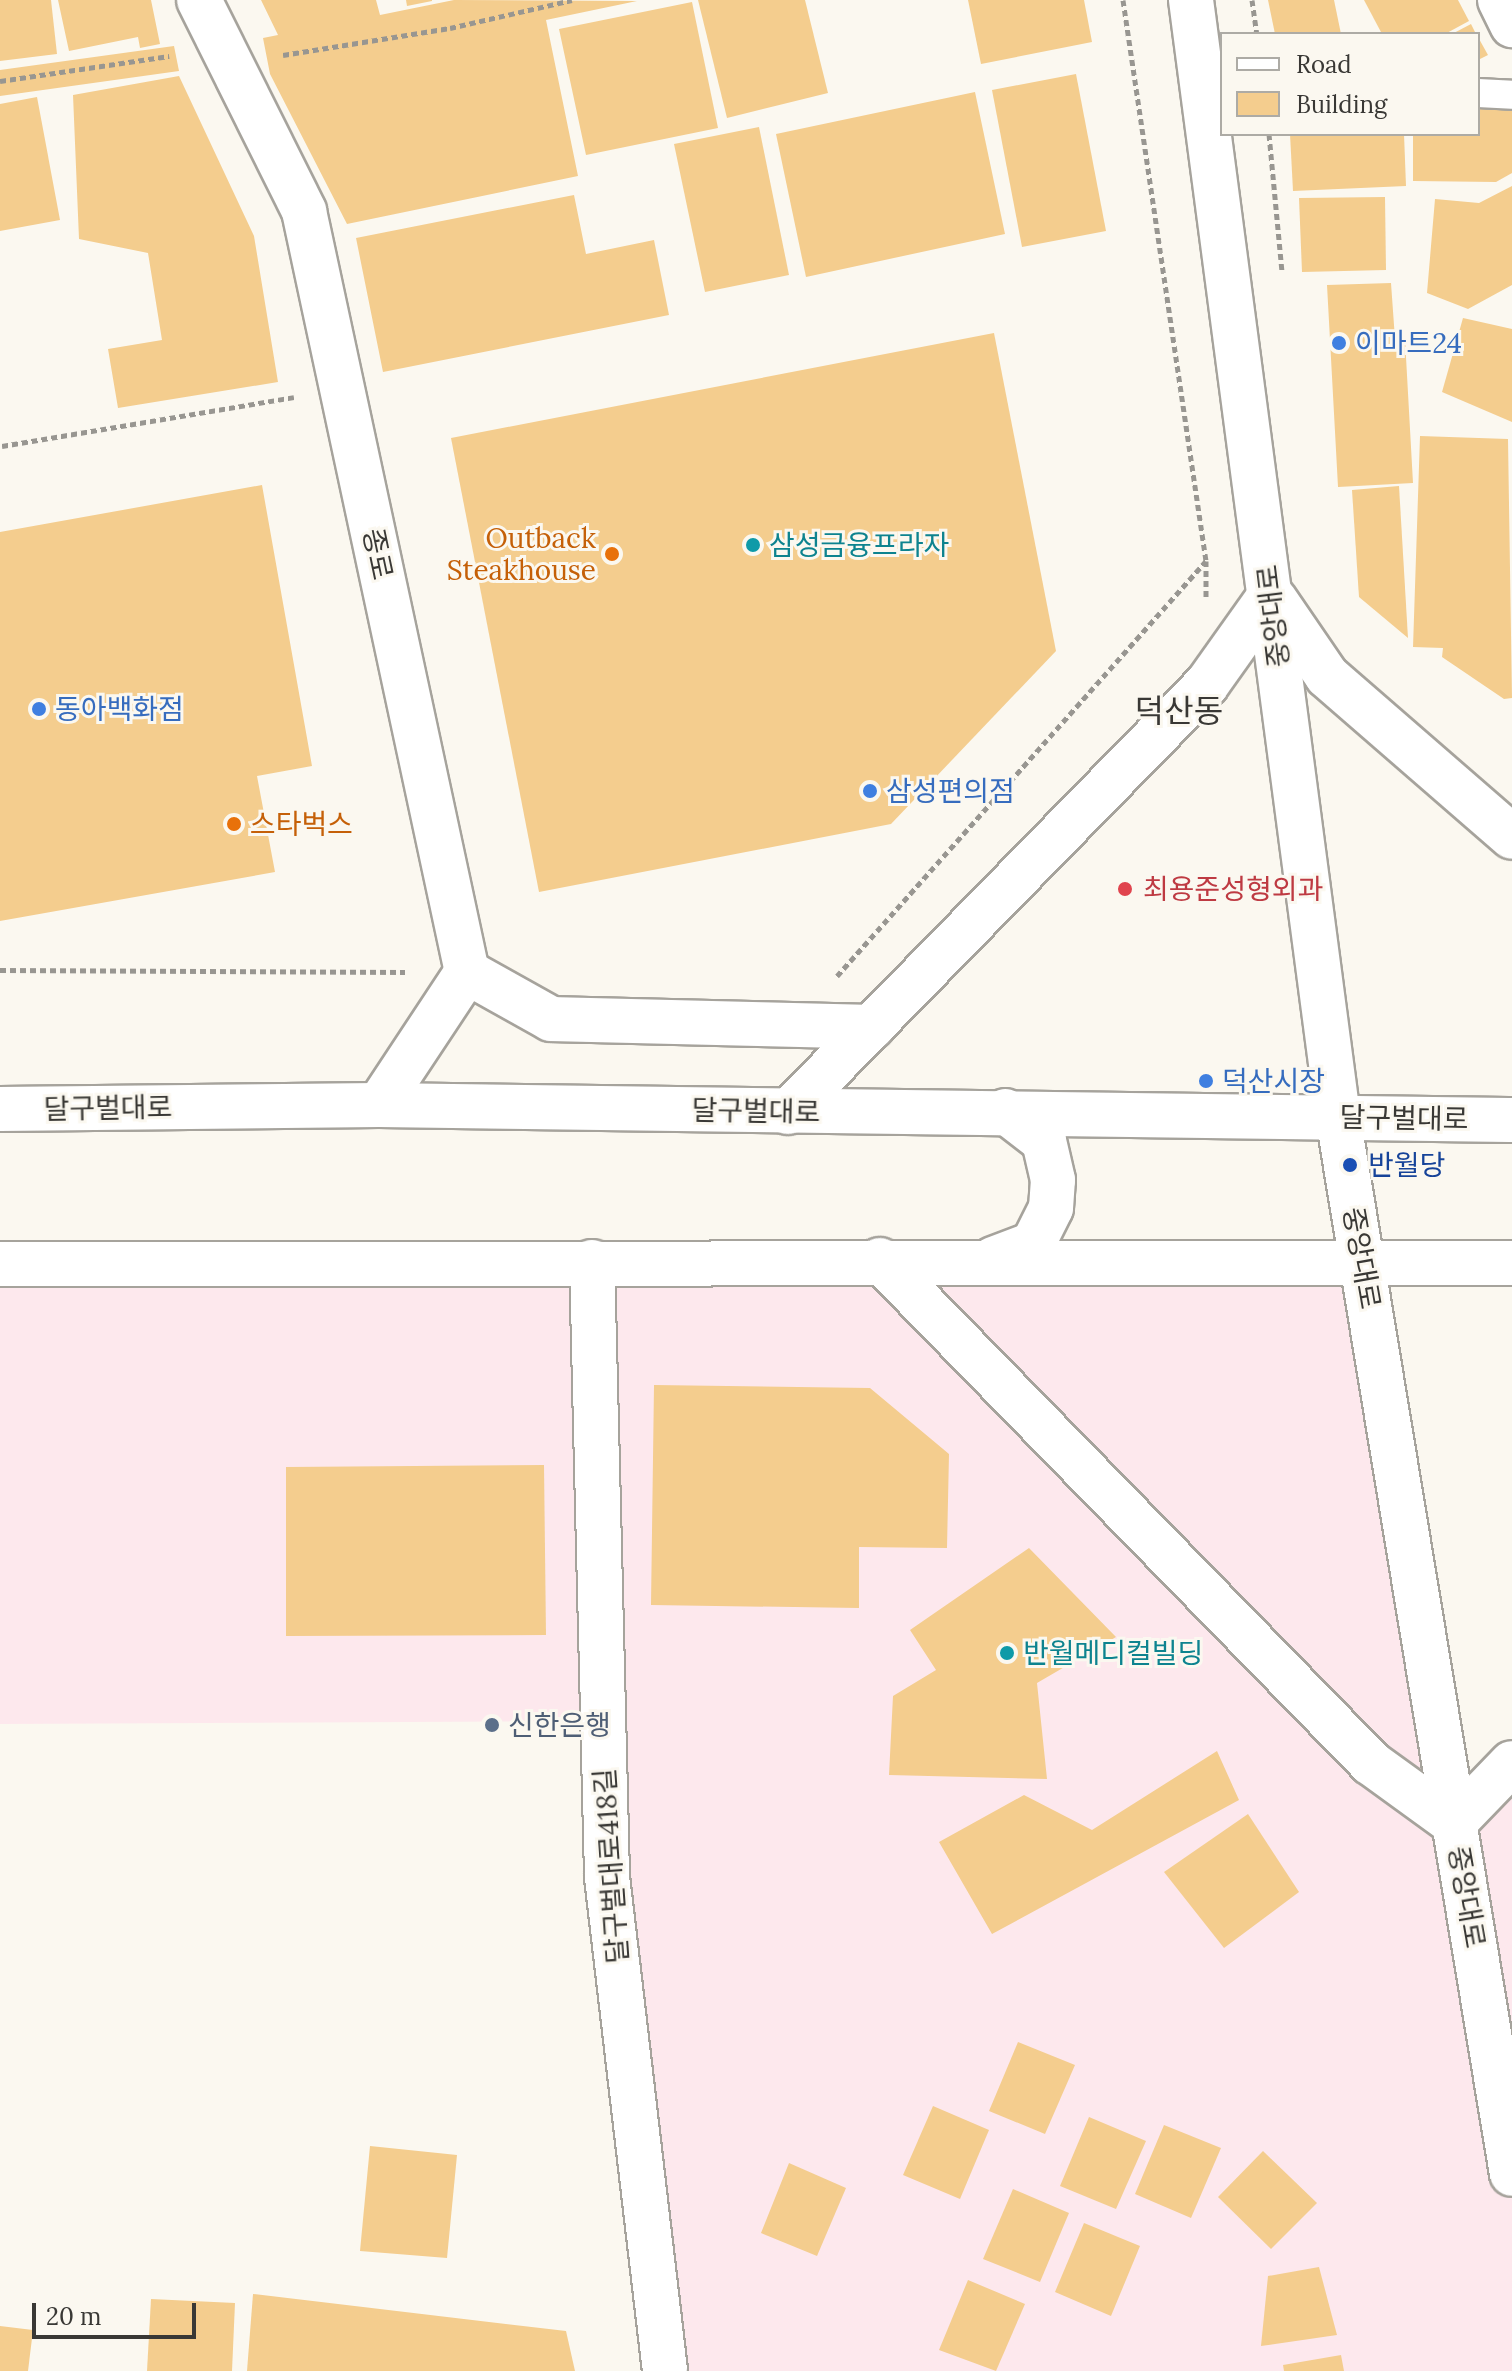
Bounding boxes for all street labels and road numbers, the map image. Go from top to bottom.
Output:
street label: 종로 [356,525,400,583]
street label: 중앙대로 [1250,563,1296,669]
street label: 달구벌대로 [43,1090,173,1126]
street label: 달구벌대로 [691,1093,821,1129]
street label: 달구벌대로 [1339,1100,1469,1136]
street label: 중앙대로 [1337,1204,1387,1312]
street label: 달구벌대로418길 [587,1767,635,1965]
street label: 중앙대로 [1442,1843,1492,1951]

